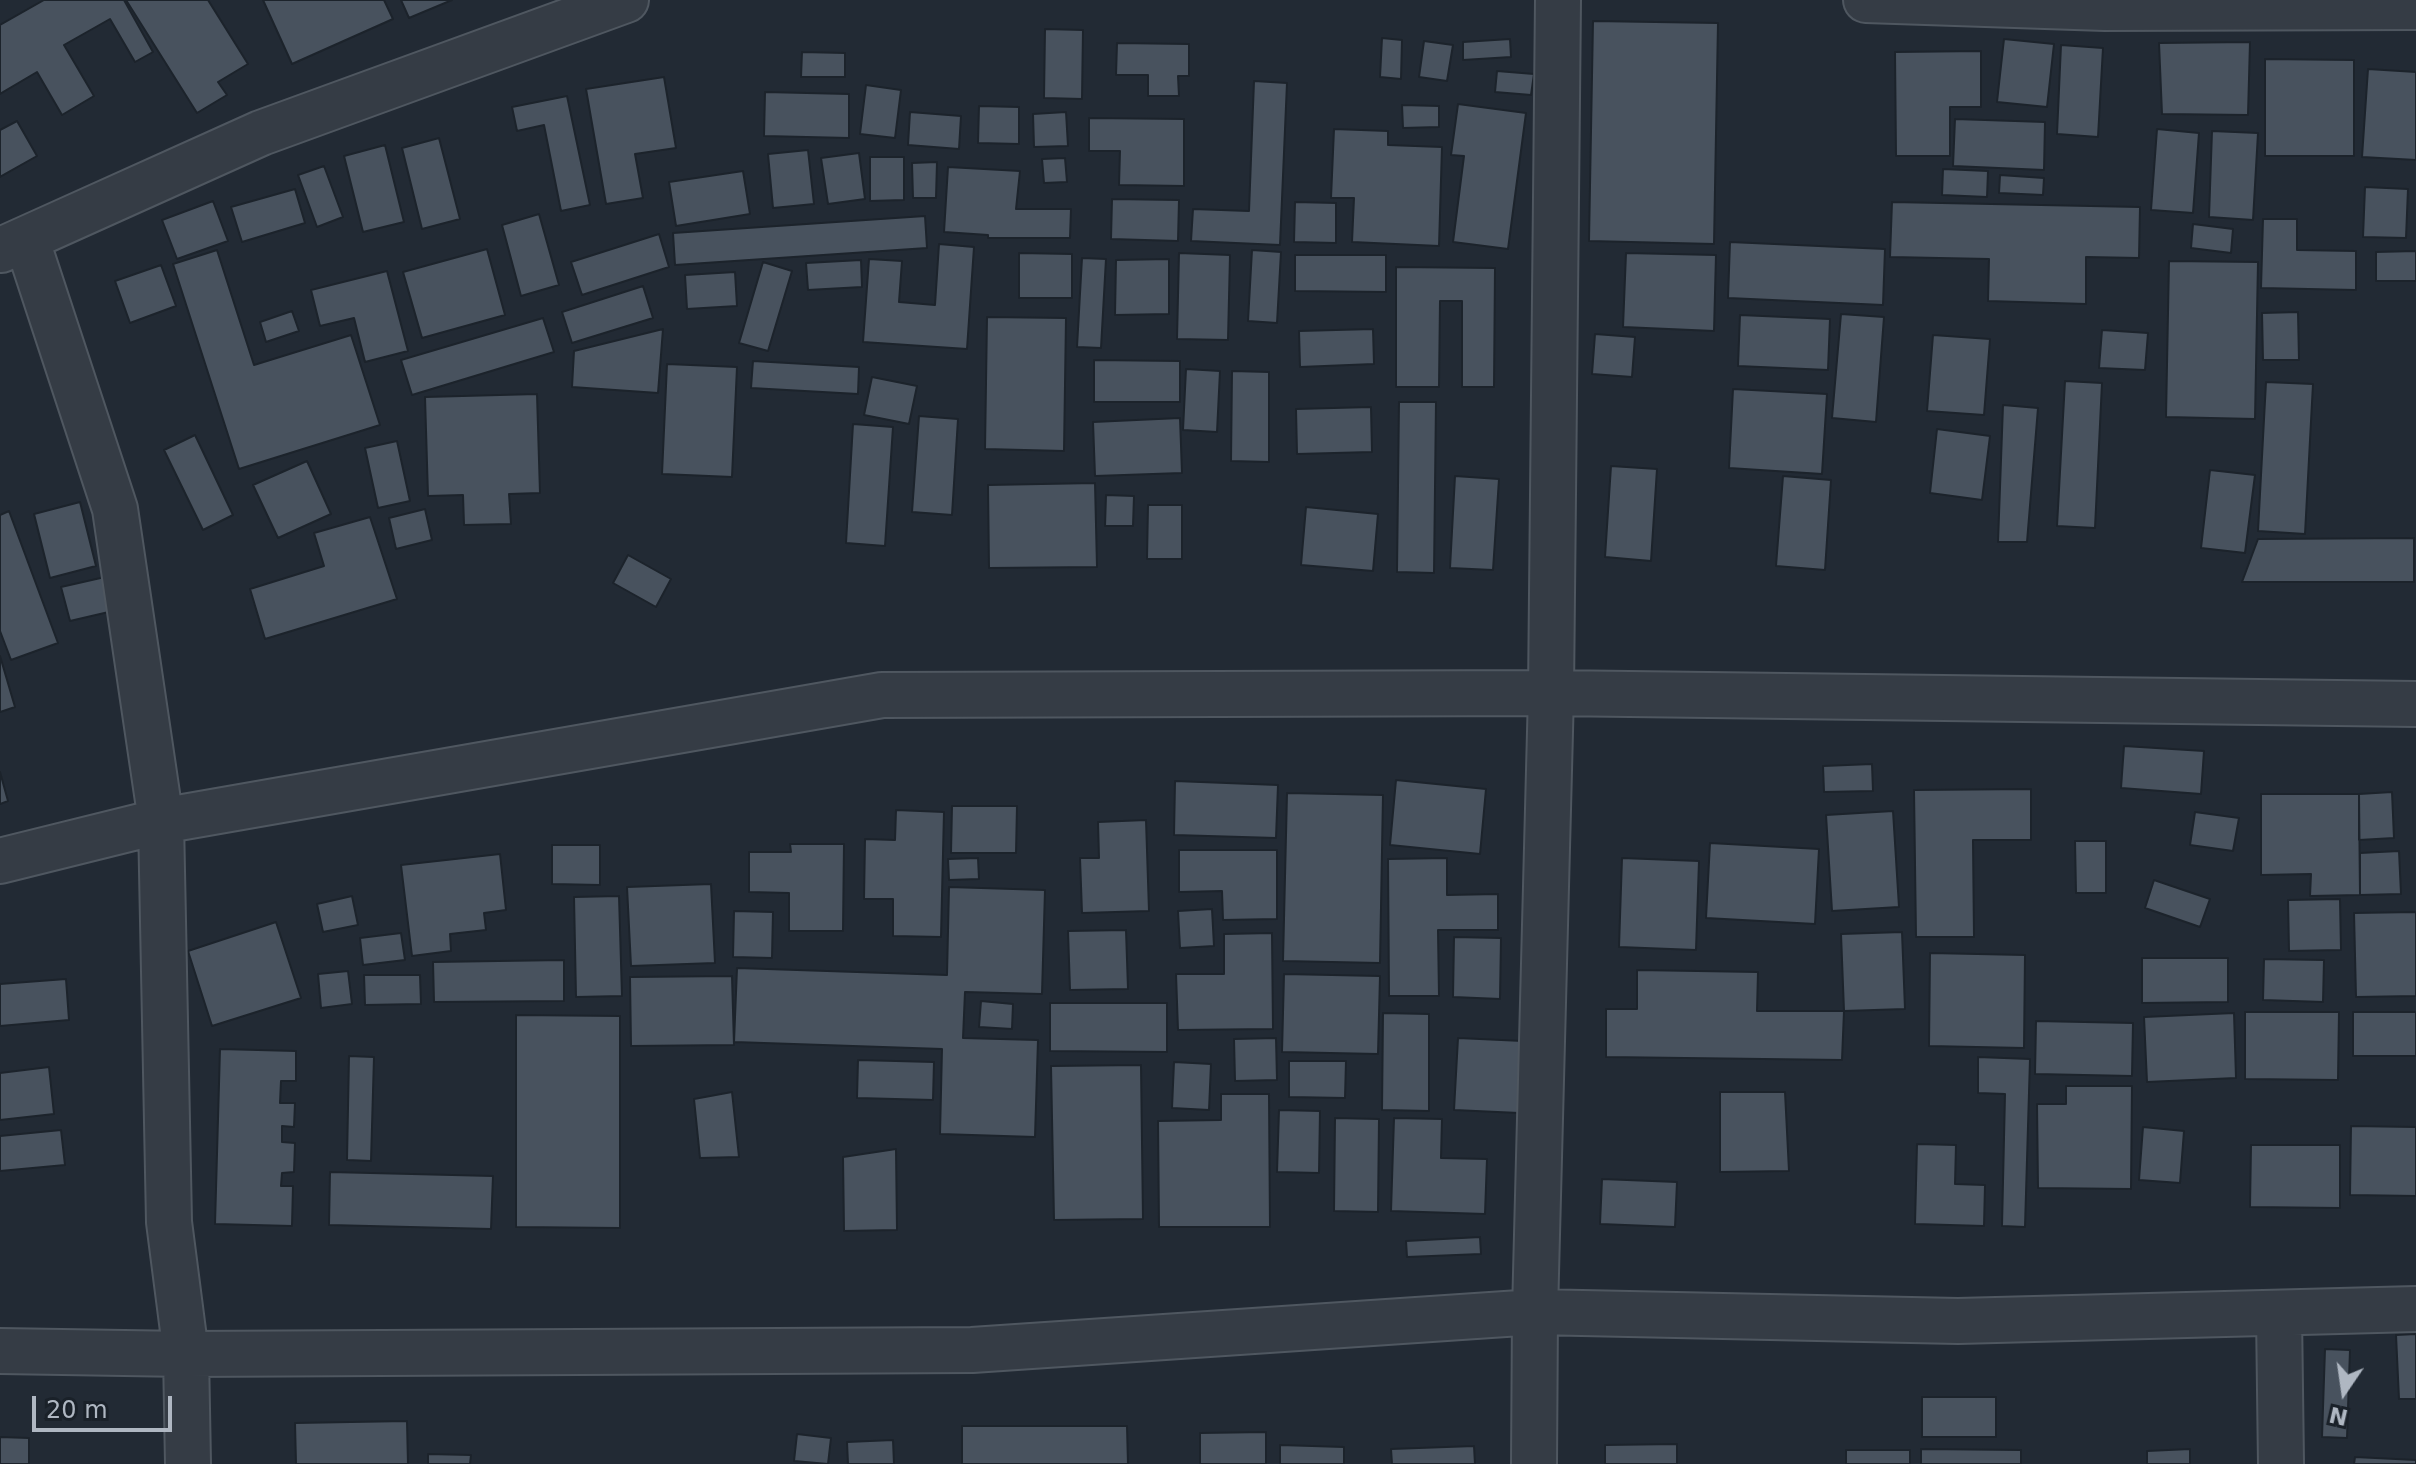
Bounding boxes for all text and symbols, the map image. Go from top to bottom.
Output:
north arrow [2304,1352,2384,1432]
scale bar [36,1380,176,1430]
text: 20 m [46,1396,108,1424]
text: N [2327,1402,2350,1430]

